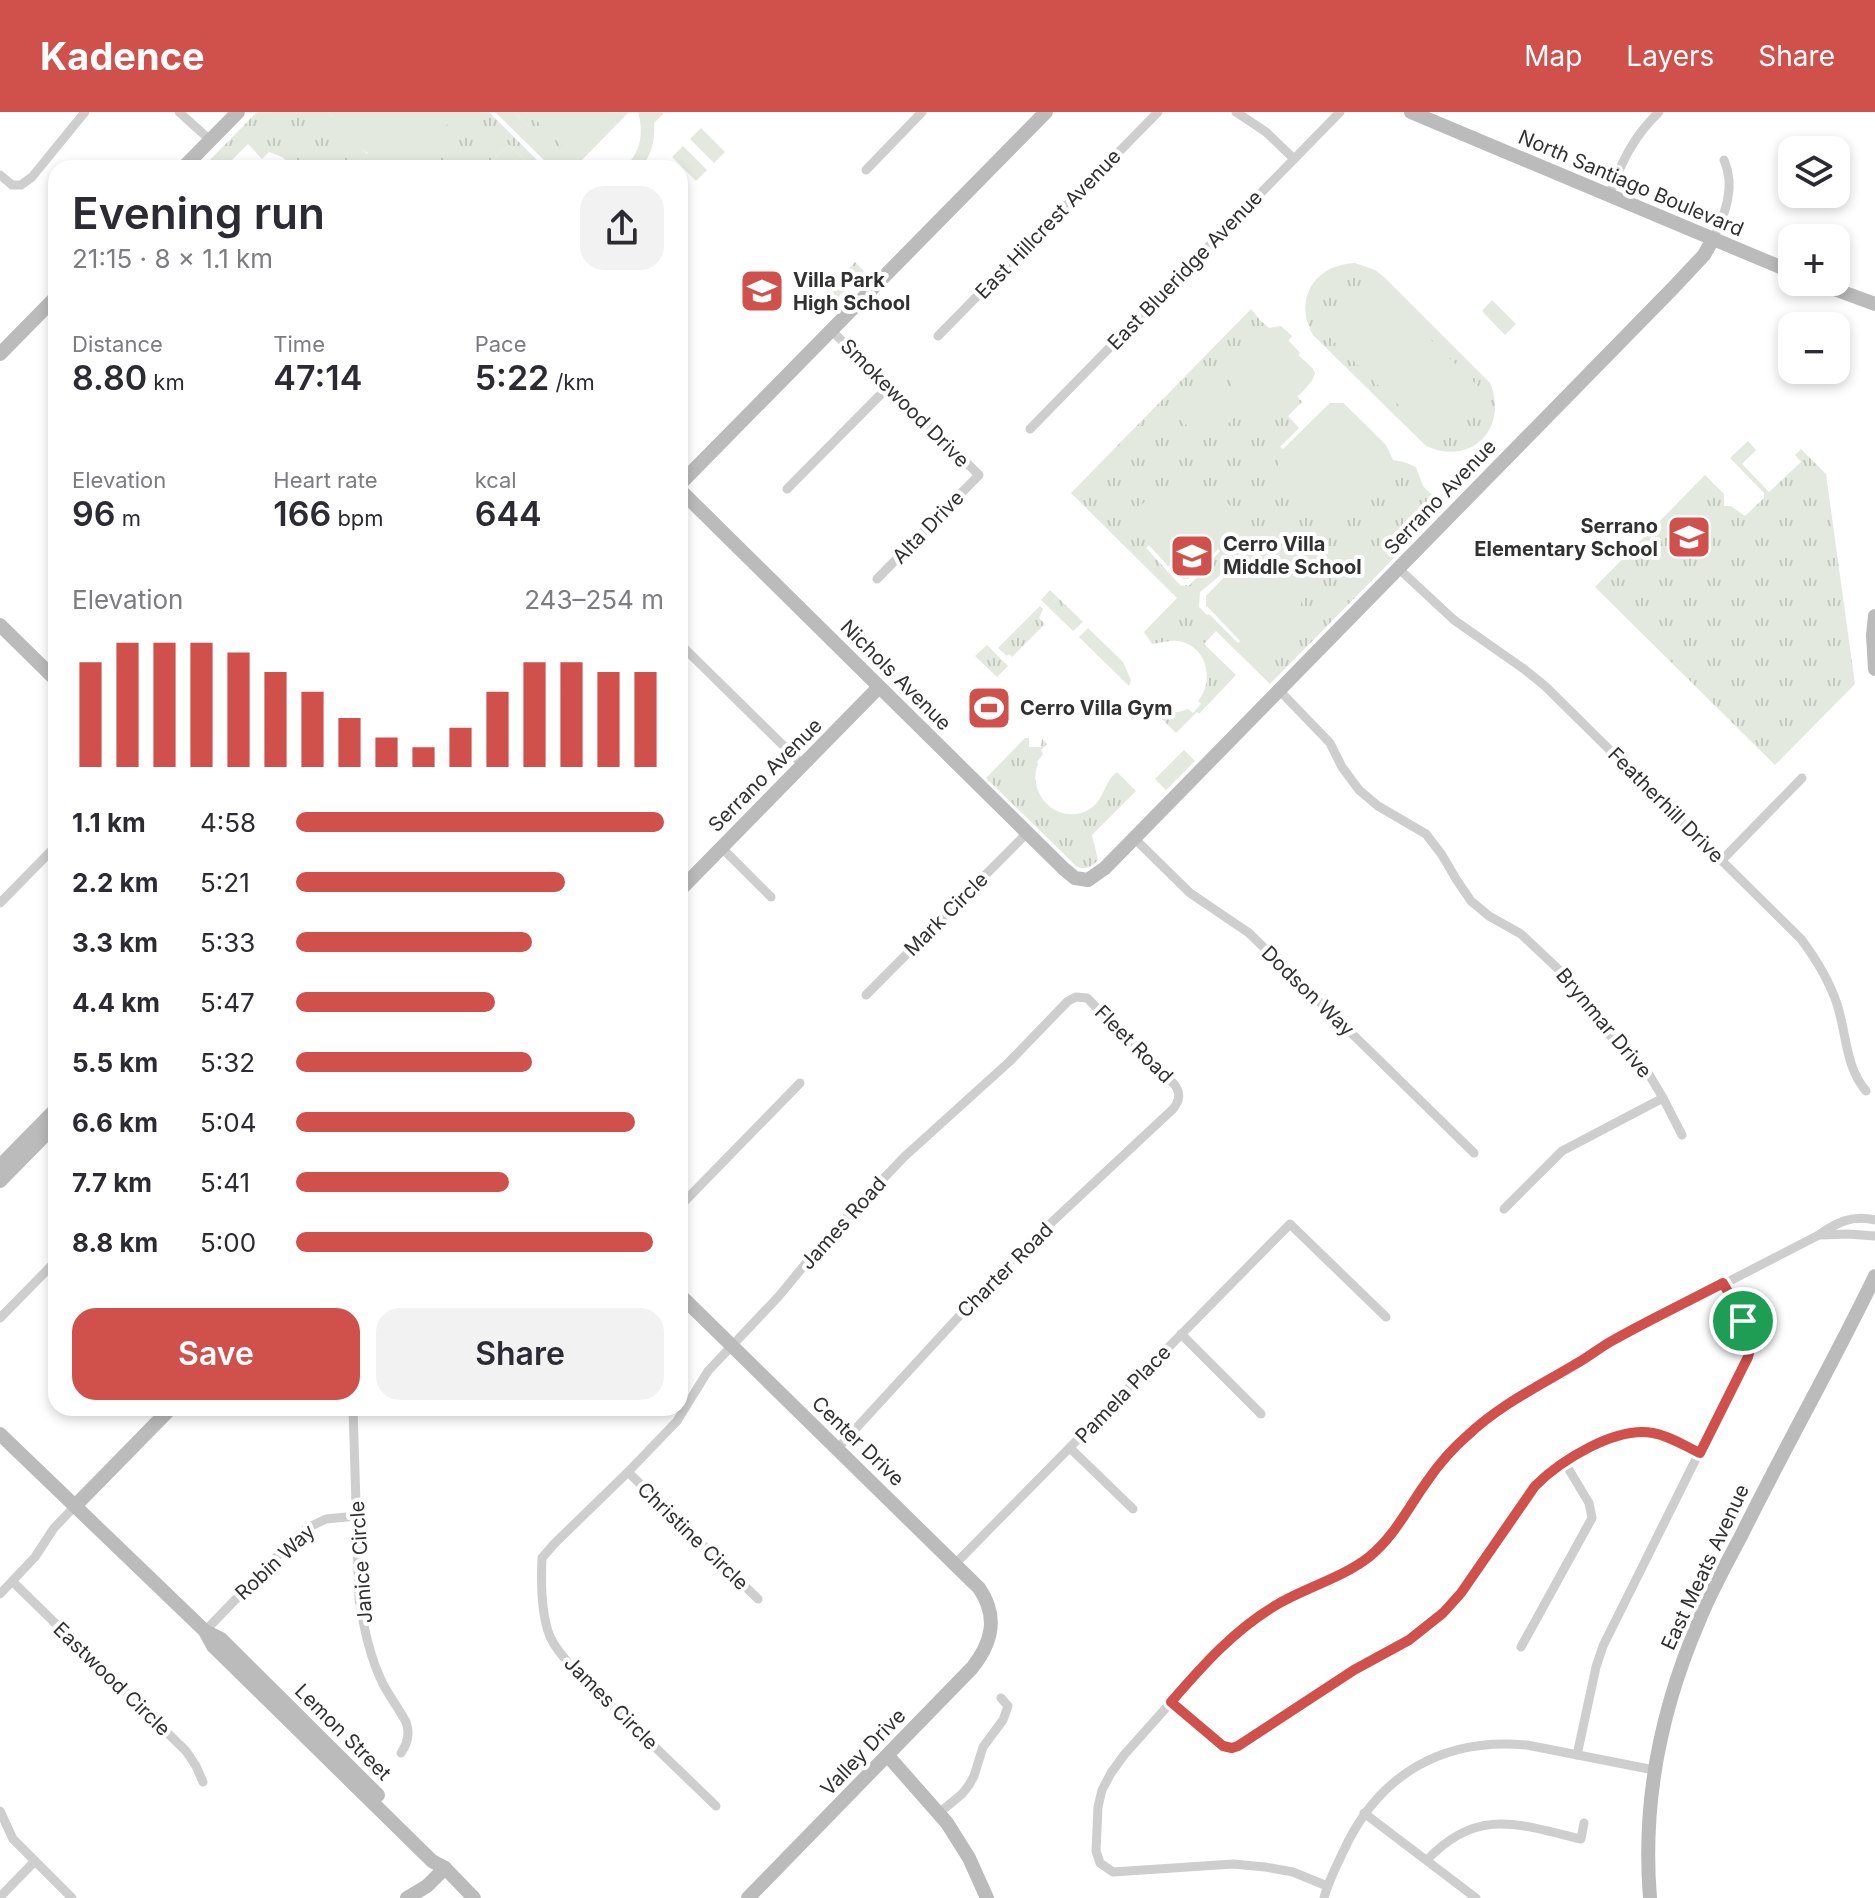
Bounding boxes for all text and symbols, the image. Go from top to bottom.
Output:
text: Kadence [40,33,205,79]
text: Map [1524,39,1582,73]
text: Layers [1626,39,1714,73]
text: Share [1758,39,1835,73]
street label: North Santiago Boulevard [1515,125,1747,241]
map controls [1778,136,1850,384]
button: layers [1778,136,1850,208]
street label: East Hillcrest Avenue [970,144,1126,304]
street label: East Blueridge Avenue [1103,185,1267,355]
text: Evening run [72,186,325,240]
button: share [580,186,664,270]
button: + [1778,224,1850,296]
text: 21:15 · 8 × 1.1 km [72,243,273,274]
school or university icon: Villa Park High School [738,267,786,315]
place label: Villa Park High School [793,268,910,315]
button: − [1778,312,1850,384]
text: Distance [72,331,163,357]
text: Time [273,331,325,357]
text: Pace [475,331,526,357]
street label: Smokewood Drive [836,334,974,472]
text: 8.80 [72,357,147,398]
text: 47:14 [273,357,362,398]
text: 5:22 [475,357,549,398]
text: km [147,369,185,395]
text: /km [549,369,595,395]
street label: Serrano Avenue [1379,434,1501,560]
text: Elevation [72,467,166,493]
text: Heart rate [273,467,378,493]
text: kcal [475,467,517,493]
street label: Alta Drive [887,486,969,568]
text: 96 [72,493,116,534]
text: 166 [273,493,331,534]
text: 644 [475,493,542,534]
text: m [116,505,141,531]
text: bpm [331,505,384,531]
school or university icon: Serrano Elementary School [1665,513,1713,561]
place label: Serrano Elementary School [1474,514,1658,561]
school or university icon: Cerro Villa Middle School [1168,532,1216,580]
place label: Cerro Villa Middle School [1223,532,1362,579]
text: Elevation [72,584,183,615]
text: 243–254 m [524,584,664,615]
street label: Nichols Avenue [836,615,956,735]
sports icon: Cerro Villa Gym [965,684,1013,732]
place label: Cerro Villa Gym [1020,696,1173,720]
street label: Serrano Avenue [703,713,827,837]
street label: Featherhill Drive [1603,742,1729,868]
text: 1.1 km [72,807,146,838]
text: 4:58 [200,807,256,838]
text: 2.2 km [72,867,158,898]
text: 5:21 [200,867,250,898]
street label: Mark Circle [899,867,993,961]
text: 3.3 km [72,927,158,958]
text: 5:33 [200,927,255,958]
street label: Dodson Way [1257,941,1359,1041]
street label: Brynmar Drive [1551,963,1657,1083]
text: 4.4 km [72,987,160,1018]
text: 5:47 [200,987,255,1018]
street label: Fleet Road [1090,1000,1178,1088]
text: 5.5 km [72,1047,158,1078]
text: 5:32 [200,1047,255,1078]
text: 6.6 km [72,1107,158,1138]
text: 5:04 [200,1107,257,1138]
text: 7.7 km [72,1167,152,1198]
text: 5:41 [200,1167,250,1198]
street label: James Road [795,1172,891,1274]
street label: Charter Road [952,1217,1058,1323]
text: 8.8 km [72,1227,158,1258]
text: 5:00 [200,1227,256,1258]
pin [1709,1287,1777,1355]
icon: arrive [1721,1299,1765,1343]
button: Save [72,1308,360,1400]
button: Share [376,1308,664,1400]
street label: Pamela Place [1070,1340,1176,1448]
street label: Center Drive [807,1391,909,1491]
street label: Christine Circle [633,1477,753,1595]
street label: East Meats Avenue [1656,1480,1754,1654]
street label: Janice Circle [345,1500,377,1624]
street label: Robin Way [230,1519,320,1605]
street label: Eastwood Circle [49,1617,175,1741]
street label: James Circle [559,1651,663,1755]
street label: Lemon Street [290,1679,396,1785]
street label: Valley Drive [816,1704,910,1800]

